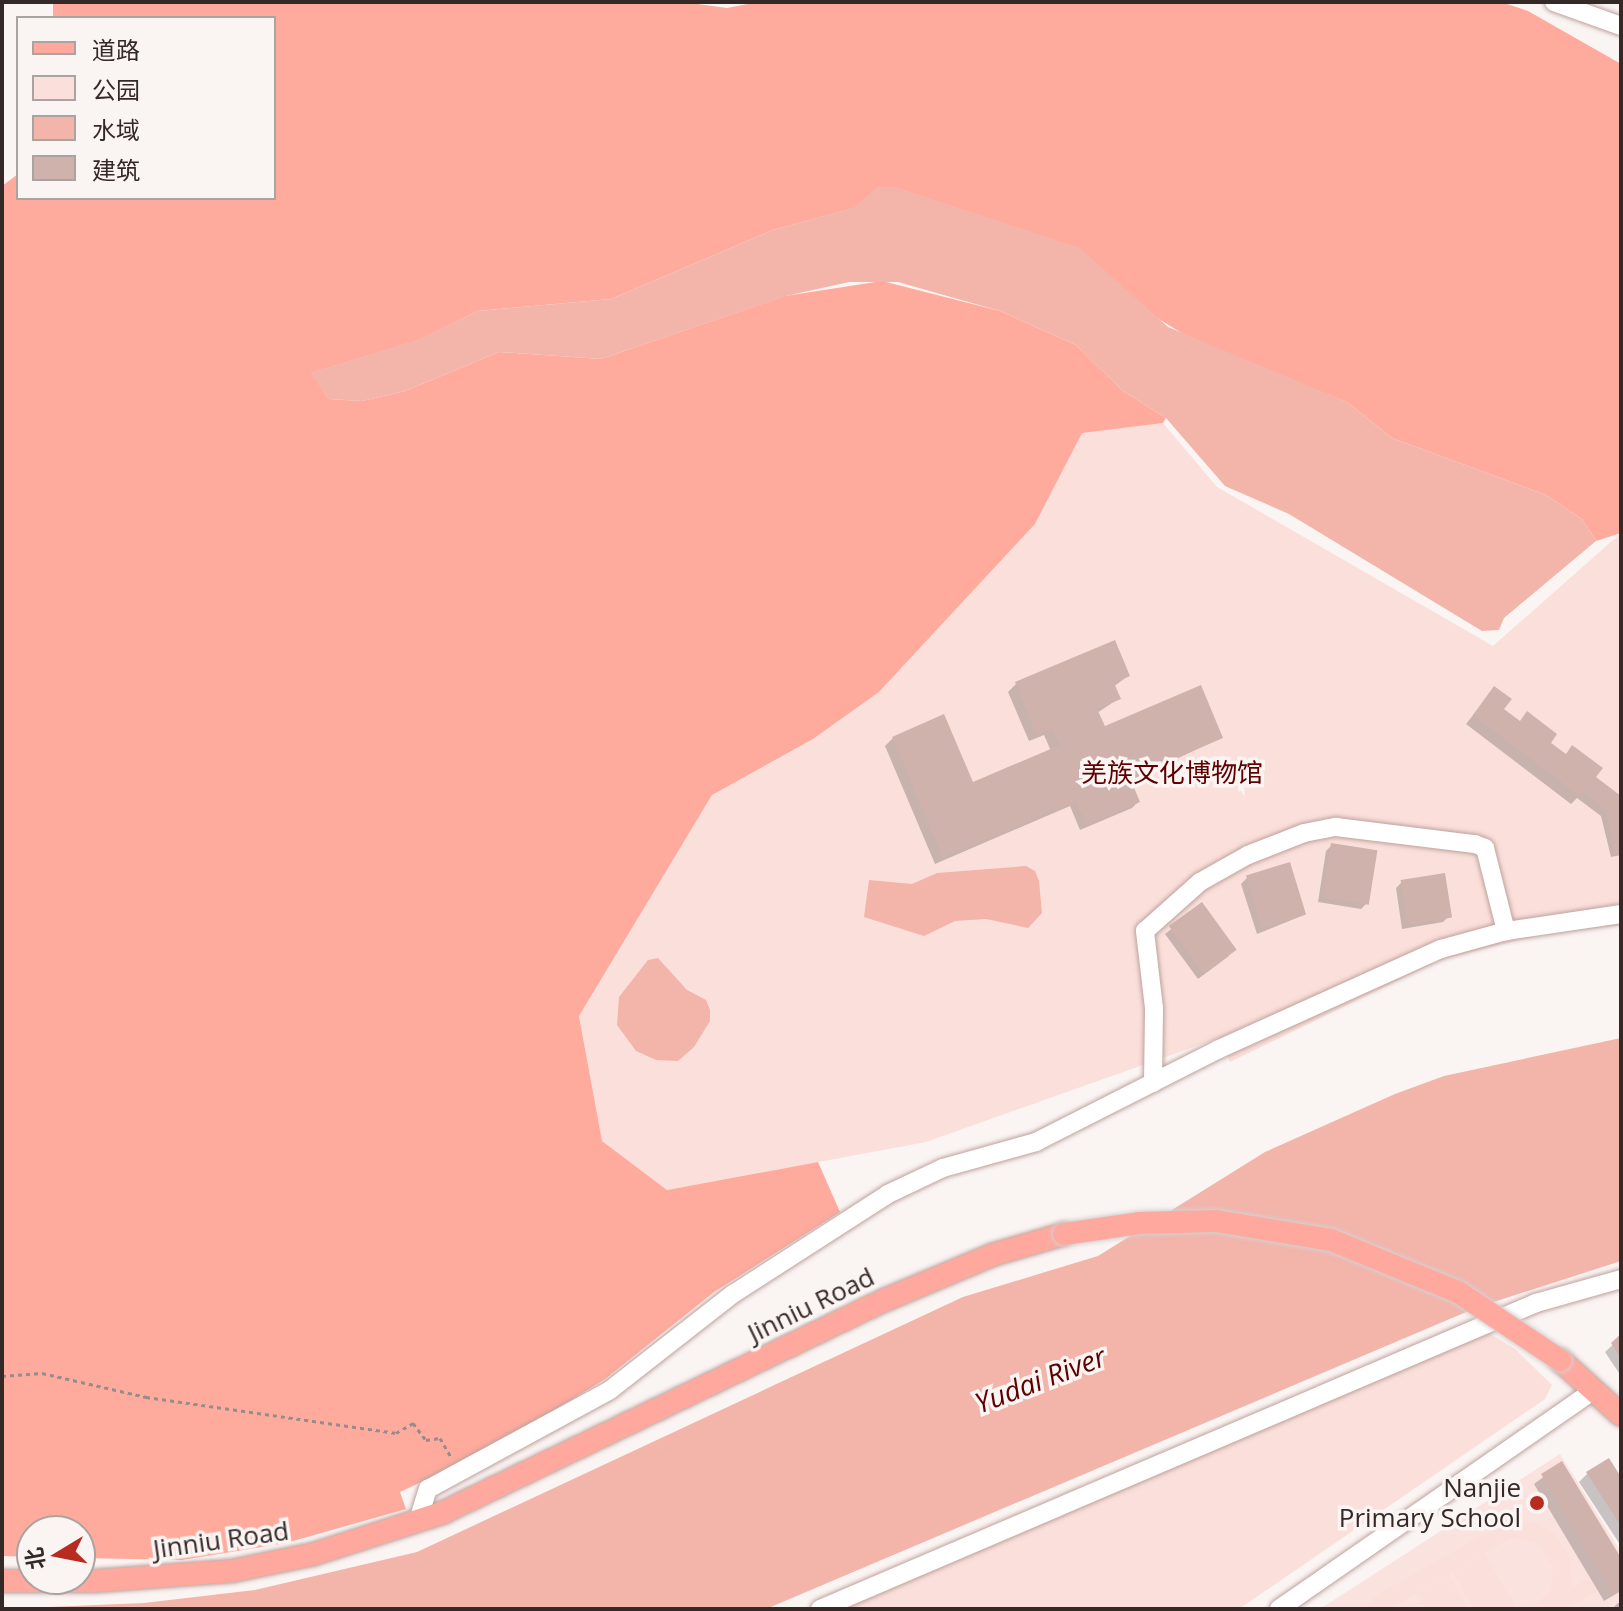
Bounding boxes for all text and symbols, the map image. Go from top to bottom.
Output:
legend [16,16,276,200]
text: 道路 [92,33,140,66]
text: 公园 [92,73,140,106]
text: 水域 [92,113,140,146]
text: 建筑 [92,153,140,186]
park label: 羌族文化博物馆 [1081,757,1263,789]
street label: Jinniu Road [743,1261,879,1349]
water label: Yudai River [970,1339,1110,1419]
place label: Nanjie Primary School [1339,1472,1521,1534]
marker: Nanjie Primary School [1528,1494,1546,1512]
north arrow [16,1515,96,1595]
street label: Jinniu Road [151,1515,291,1565]
text: 北 [18,1545,51,1572]

